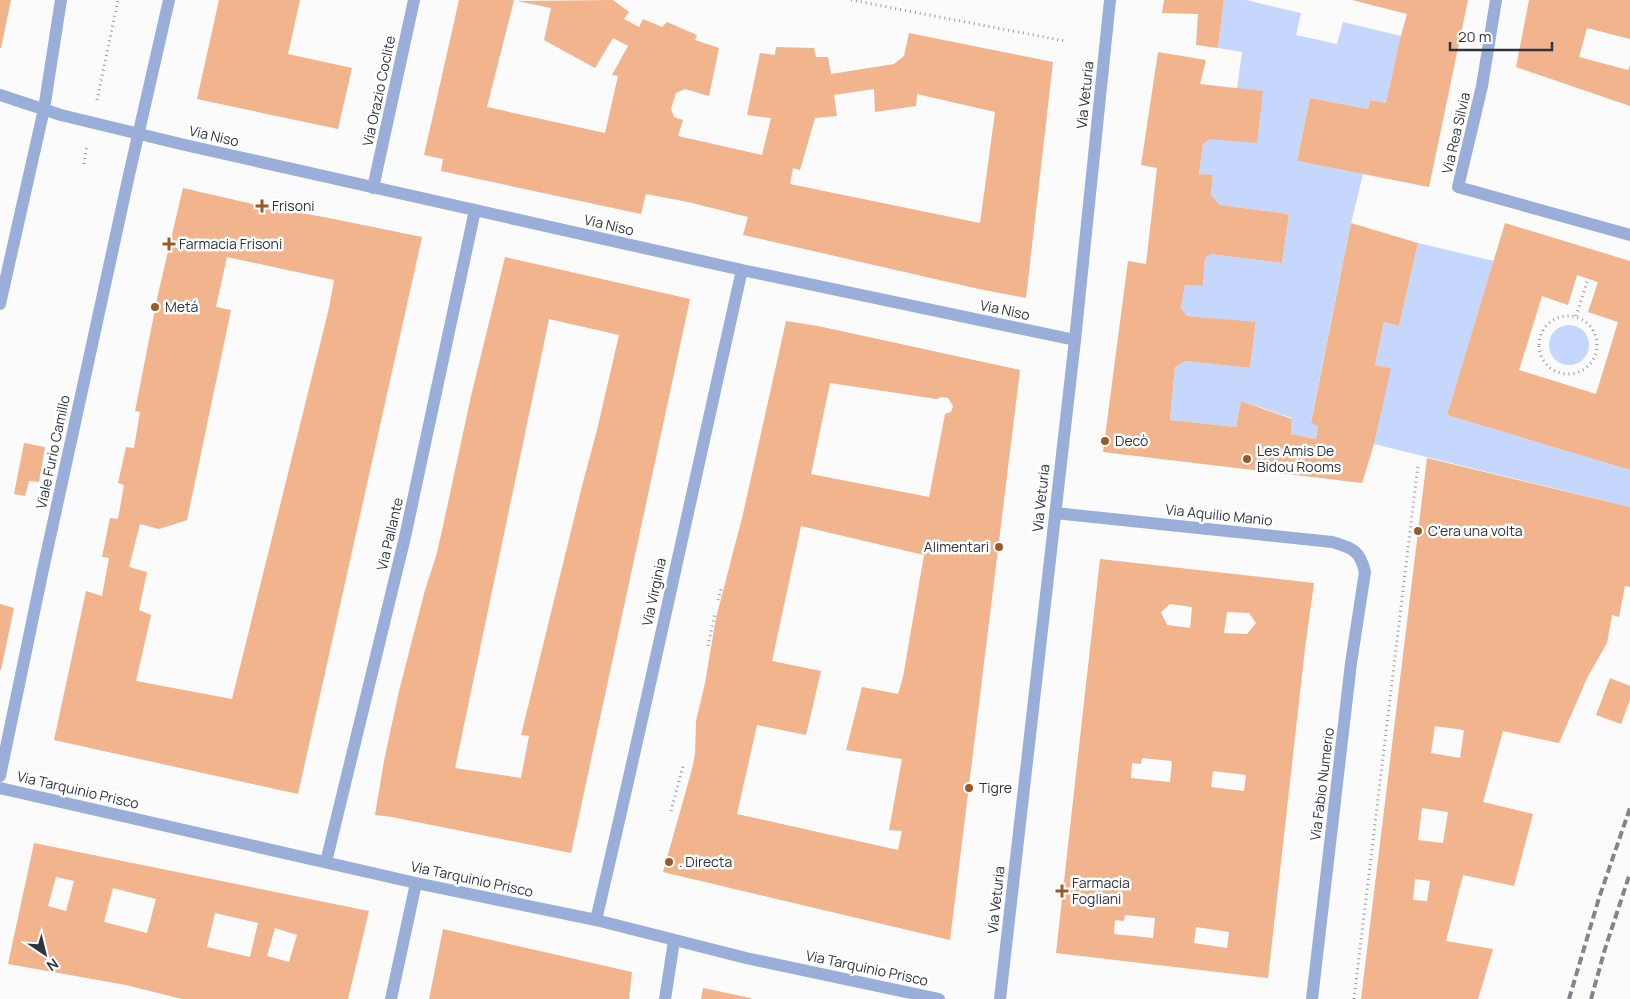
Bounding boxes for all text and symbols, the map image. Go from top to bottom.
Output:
scale bar [1450,20,1552,52]
text: 20 m [1458,26,1491,47]
street label: Via Orazio Coclite [358,34,399,148]
street label: Via Veturia [1072,60,1097,130]
street label: Via Rea Silvia [1437,90,1474,175]
street label: Via Niso [187,121,241,150]
place label: Frisoni [272,196,315,215]
marker: Frisoni [256,200,268,212]
street label: Via Niso [582,210,636,239]
place label: Farmacia Frisoni [179,234,282,253]
marker: Farmacia Frisoni [163,238,175,250]
street label: Via Niso [978,295,1032,324]
place label: Metá [165,297,198,316]
marker: Metá [149,301,161,313]
street label: Viale Furio Camillo [31,393,74,511]
place label: Decò [1115,431,1148,450]
marker: Decò [1099,435,1111,447]
place label: Les Amis De Bidou Rooms [1257,441,1341,476]
marker: Les Amis De Bidou Rooms [1241,453,1253,465]
street label: Via Veturia [1028,463,1053,533]
street label: Via Pallante [372,496,407,572]
street label: Via Aquilio Manio [1164,499,1274,530]
place label: C'era una volta [1428,521,1523,540]
marker: C'era una volta [1412,525,1424,537]
place label: Alimentari [924,537,989,556]
marker: Alimentari [993,541,1005,553]
street label: Via Virginia [637,556,670,628]
street label: Via Fabio Numerio [1305,726,1338,842]
street label: Via Tarquinio Prisco [15,766,141,813]
place label: Tigre [979,778,1012,797]
marker: Tigre [963,782,975,794]
place label: . Directa [679,852,732,871]
street label: Via Tarquinio Prisco [409,856,535,901]
marker: . Directa [663,856,675,868]
street label: Via Veturia [983,865,1008,935]
place label: Farmacia Fogliani [1072,873,1130,908]
marker: Farmacia Fogliani [1056,885,1068,897]
north arrow [20,929,70,979]
street label: Via Tarquinio Prisco [804,945,930,990]
text: N [43,954,62,976]

